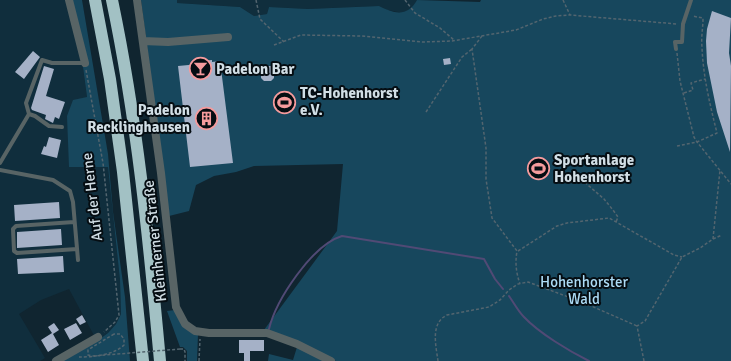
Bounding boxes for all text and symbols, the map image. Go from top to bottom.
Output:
bar icon: Padelon Bar [187,56,213,82]
place label: Padelon Bar [216,60,294,78]
place label: TC-Hohenhorst e.V. [300,84,399,119]
sports icon: TC-Hohenhorst e.V. [272,89,298,115]
place label: Padelon Recklinghausen [87,101,190,136]
building icon: Padelon Recklinghausen [193,106,219,132]
place label: Sportanlage Hohenhorst [554,151,634,186]
street label: Auf der Herne [78,152,106,242]
sports icon: Sportanlage Hohenhorst [525,156,551,182]
street label: Kleinherner Straße [140,179,170,303]
park label: Hohenhorster Wald [540,273,628,308]

